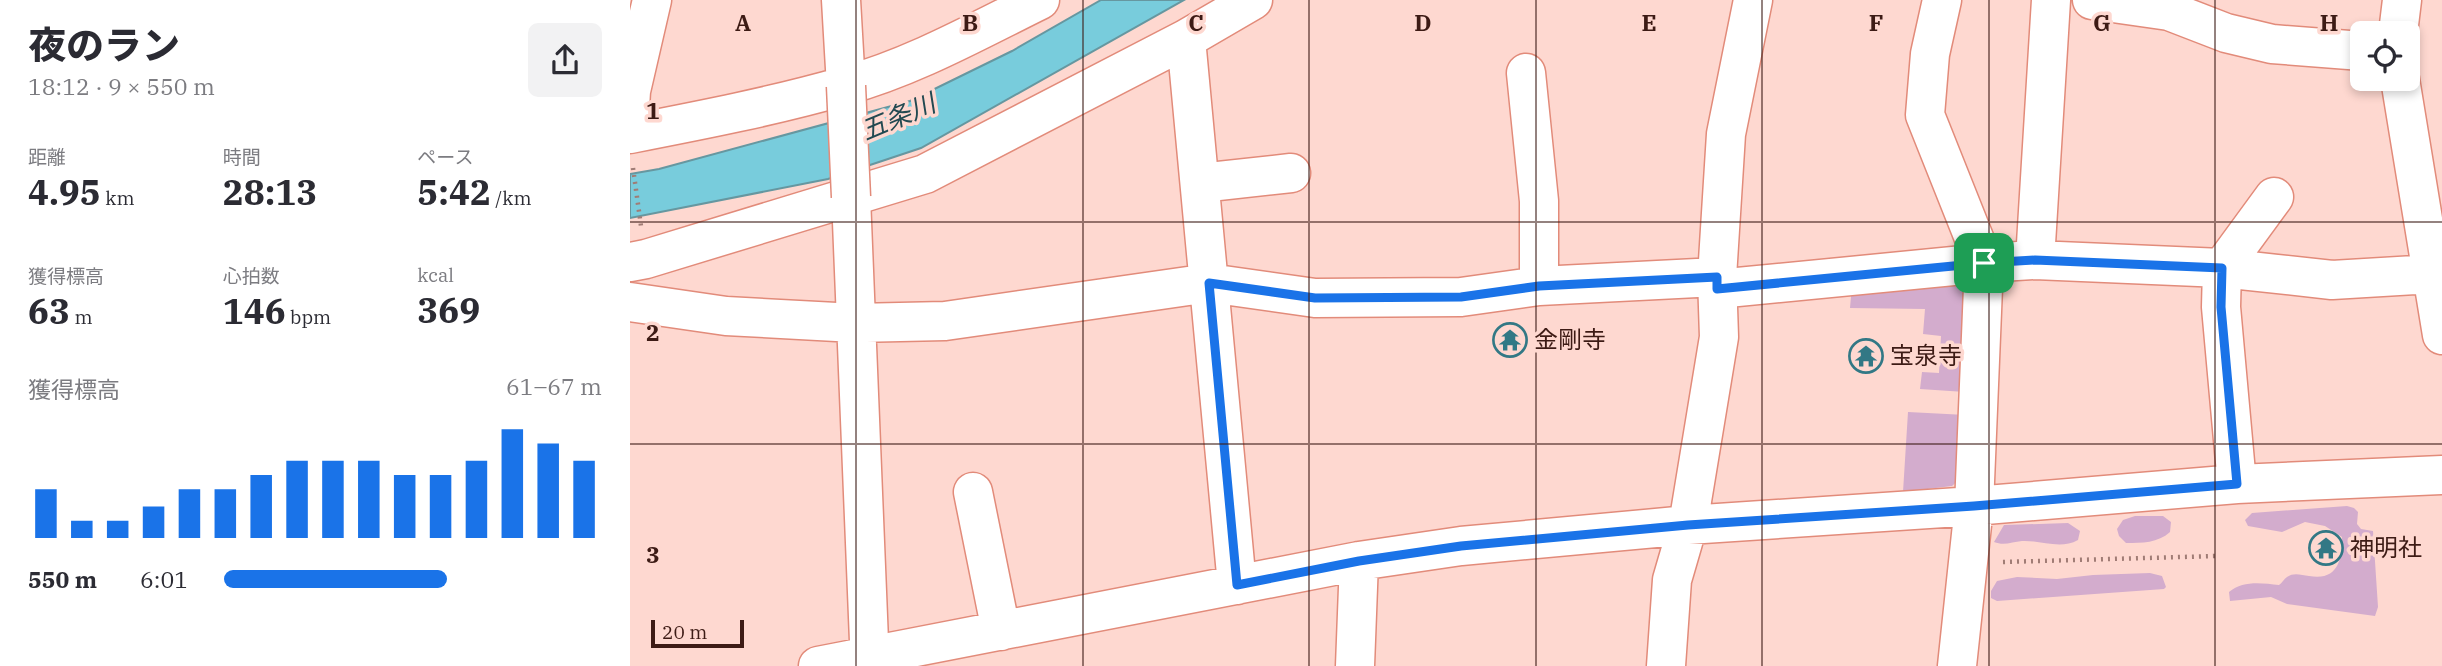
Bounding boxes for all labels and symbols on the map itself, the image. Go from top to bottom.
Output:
text: A [735,7,751,37]
text: B [962,7,978,37]
text: C [1188,7,1204,37]
text: D [1414,7,1432,37]
text: E [1641,7,1657,37]
text: F [1869,7,1883,37]
text: G [2093,7,2111,37]
text: H [2320,7,2338,37]
water label: 五条川 [855,84,943,147]
text: 1 [646,95,660,125]
pin [1954,233,2014,293]
text: 2 [646,317,660,347]
temple icon: 金剛寺 [1491,321,1529,359]
place label: 金剛寺 [1534,323,1606,355]
temple icon: 宝泉寺 [1847,337,1885,375]
place label: 宝泉寺 [1890,339,1962,371]
temple icon: 神明社 [2307,529,2345,567]
place label: 神明社 [2350,531,2422,563]
text: 3 [646,539,660,569]
scale bar [651,617,744,649]

